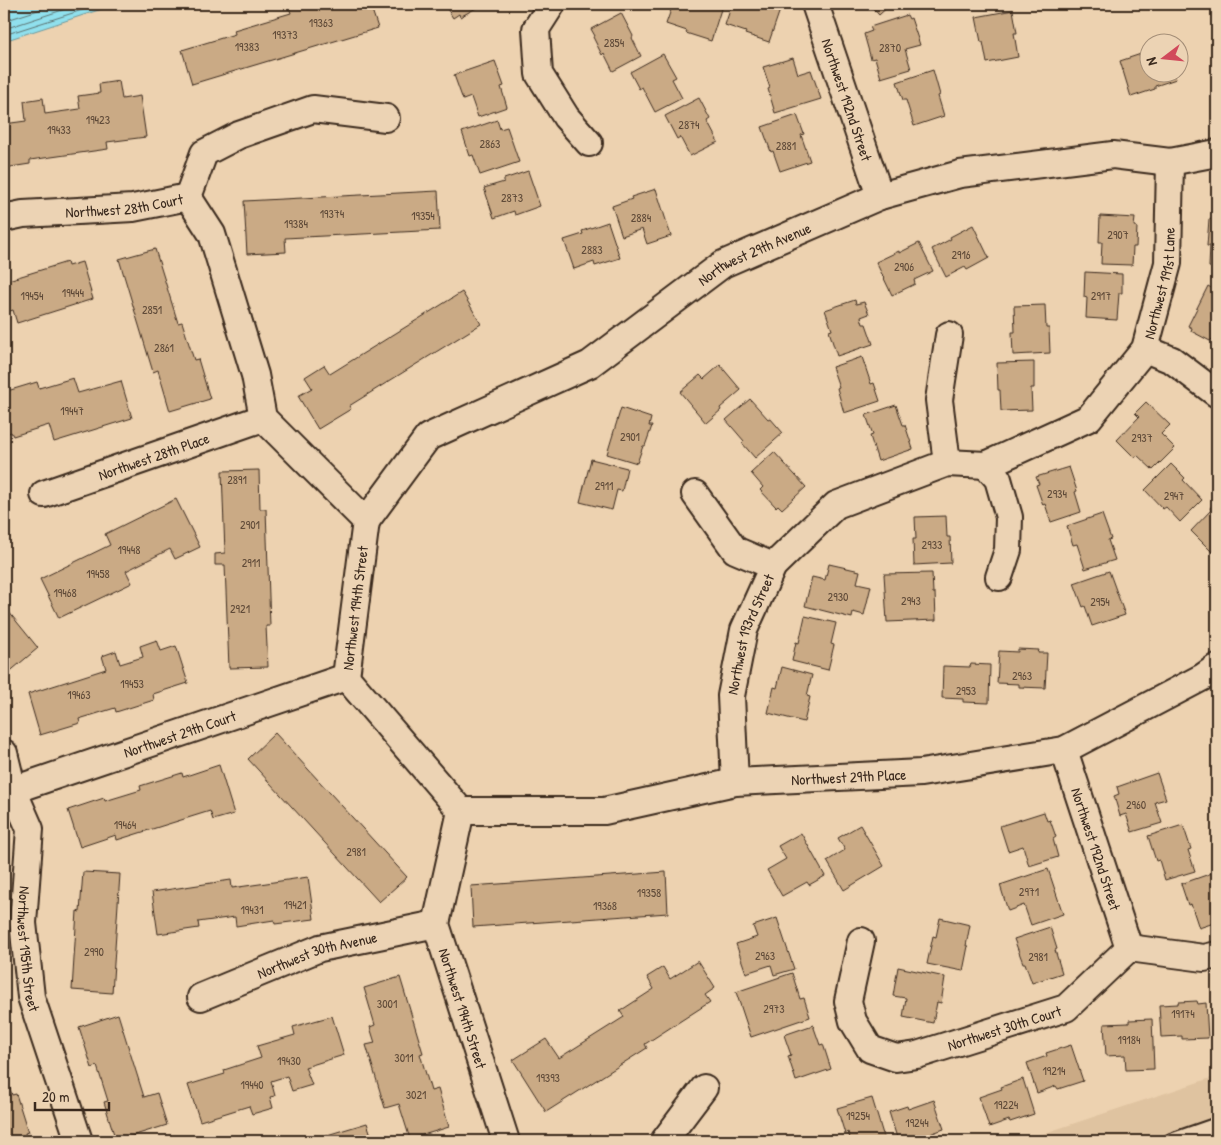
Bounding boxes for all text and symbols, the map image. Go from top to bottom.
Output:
house number: 19363 [309,14,333,31]
house number: 19373 [272,26,298,43]
north arrow [1138,32,1188,82]
house number: 2854 [604,34,625,51]
street label: Northwest 192nd Street [817,36,878,164]
house number: 19383 [235,38,259,55]
house number: 2870 [879,39,901,56]
text: N [1141,55,1161,68]
house number: 19423 [86,111,110,128]
house number: 2874 [678,116,700,133]
house number: 19433 [47,121,71,138]
house number: 2863 [480,135,500,152]
house number: 2881 [776,137,796,154]
street label: Northwest 28th Court [65,188,185,222]
house number: 2873 [501,189,523,206]
house number: 19374 [320,205,345,222]
house number: 19354 [411,207,435,224]
house number: 2884 [631,209,652,226]
house number: 19384 [284,215,308,232]
street label: Northwest 29th Avenue [693,217,814,290]
house number: 2907 [1107,226,1129,243]
street label: Northwest 191st Lane [1138,227,1179,341]
house number: 2883 [581,241,603,258]
house number: 2916 [951,246,971,263]
house number: 2906 [894,258,914,275]
house number: 19444 [62,284,85,301]
house number: 19454 [21,287,44,304]
house number: 2917 [1091,287,1111,304]
house number: 2851 [142,301,162,318]
house number: 2861 [154,339,174,356]
house number: 19447 [60,402,84,419]
street label: Northwest 28th Place [95,427,212,485]
house number: 2901 [620,428,640,445]
house number: 2937 [1131,429,1153,446]
house number: 2891 [227,471,247,488]
house number: 2911 [595,477,613,494]
house number: 2934 [1047,485,1067,502]
house number: 2947 [1164,487,1184,504]
house number: 2901 [240,516,260,533]
house number: 2933 [922,536,942,553]
house number: 19448 [118,541,140,558]
street label: Northwest 194th Street [337,544,373,671]
house number: 2911 [242,554,260,571]
house number: 19458 [86,565,110,582]
street label: Northwest 193rd Street [721,569,779,696]
house number: 19468 [53,584,77,601]
house number: 2930 [828,588,848,605]
house number: 2943 [901,592,921,609]
house number: 2954 [1090,593,1110,610]
house number: 2921 [230,600,250,617]
house number: 2963 [1012,667,1032,684]
house number: 19453 [120,675,144,692]
house number: 2953 [956,682,976,699]
house number: 19463 [67,686,91,703]
street label: Northwest 29th Court [121,704,239,762]
street label: Northwest 29th Place [791,763,907,790]
street label: Northwest 192nd Street [1067,785,1127,914]
house number: 2960 [1126,796,1146,813]
house number: 19464 [114,816,137,833]
house number: 2981 [346,843,366,860]
house number: 2971 [1019,883,1039,900]
house number: 19358 [637,884,661,901]
street label: Northwest 195th Street [12,885,46,1015]
house number: 19421 [283,896,307,913]
house number: 19368 [593,897,617,914]
house number: 19431 [241,901,264,918]
street label: Northwest 30th Avenue [254,926,379,983]
house number: 2990 [84,943,104,960]
street label: Northwest 194th Street [434,945,493,1072]
house number: 2963 [755,947,775,964]
house number: 2981 [1028,948,1048,965]
house number: 3001 [377,995,397,1012]
street label: Northwest 30th Court [945,999,1065,1055]
house number: 2973 [763,1000,785,1017]
house number: 19174 [1171,1005,1195,1022]
house number: 19184 [1118,1031,1141,1048]
house number: 3011 [394,1049,414,1066]
house number: 19430 [277,1052,301,1069]
house number: 19214 [1042,1062,1066,1079]
house number: 19393 [536,1069,560,1086]
house number: 19440 [240,1076,264,1093]
scale bar [35,1080,109,1112]
text: 20 m [42,1086,69,1107]
house number: 3021 [406,1086,426,1103]
house number: 19224 [994,1096,1019,1113]
house number: 19254 [846,1107,870,1124]
house number: 19244 [905,1114,929,1131]

